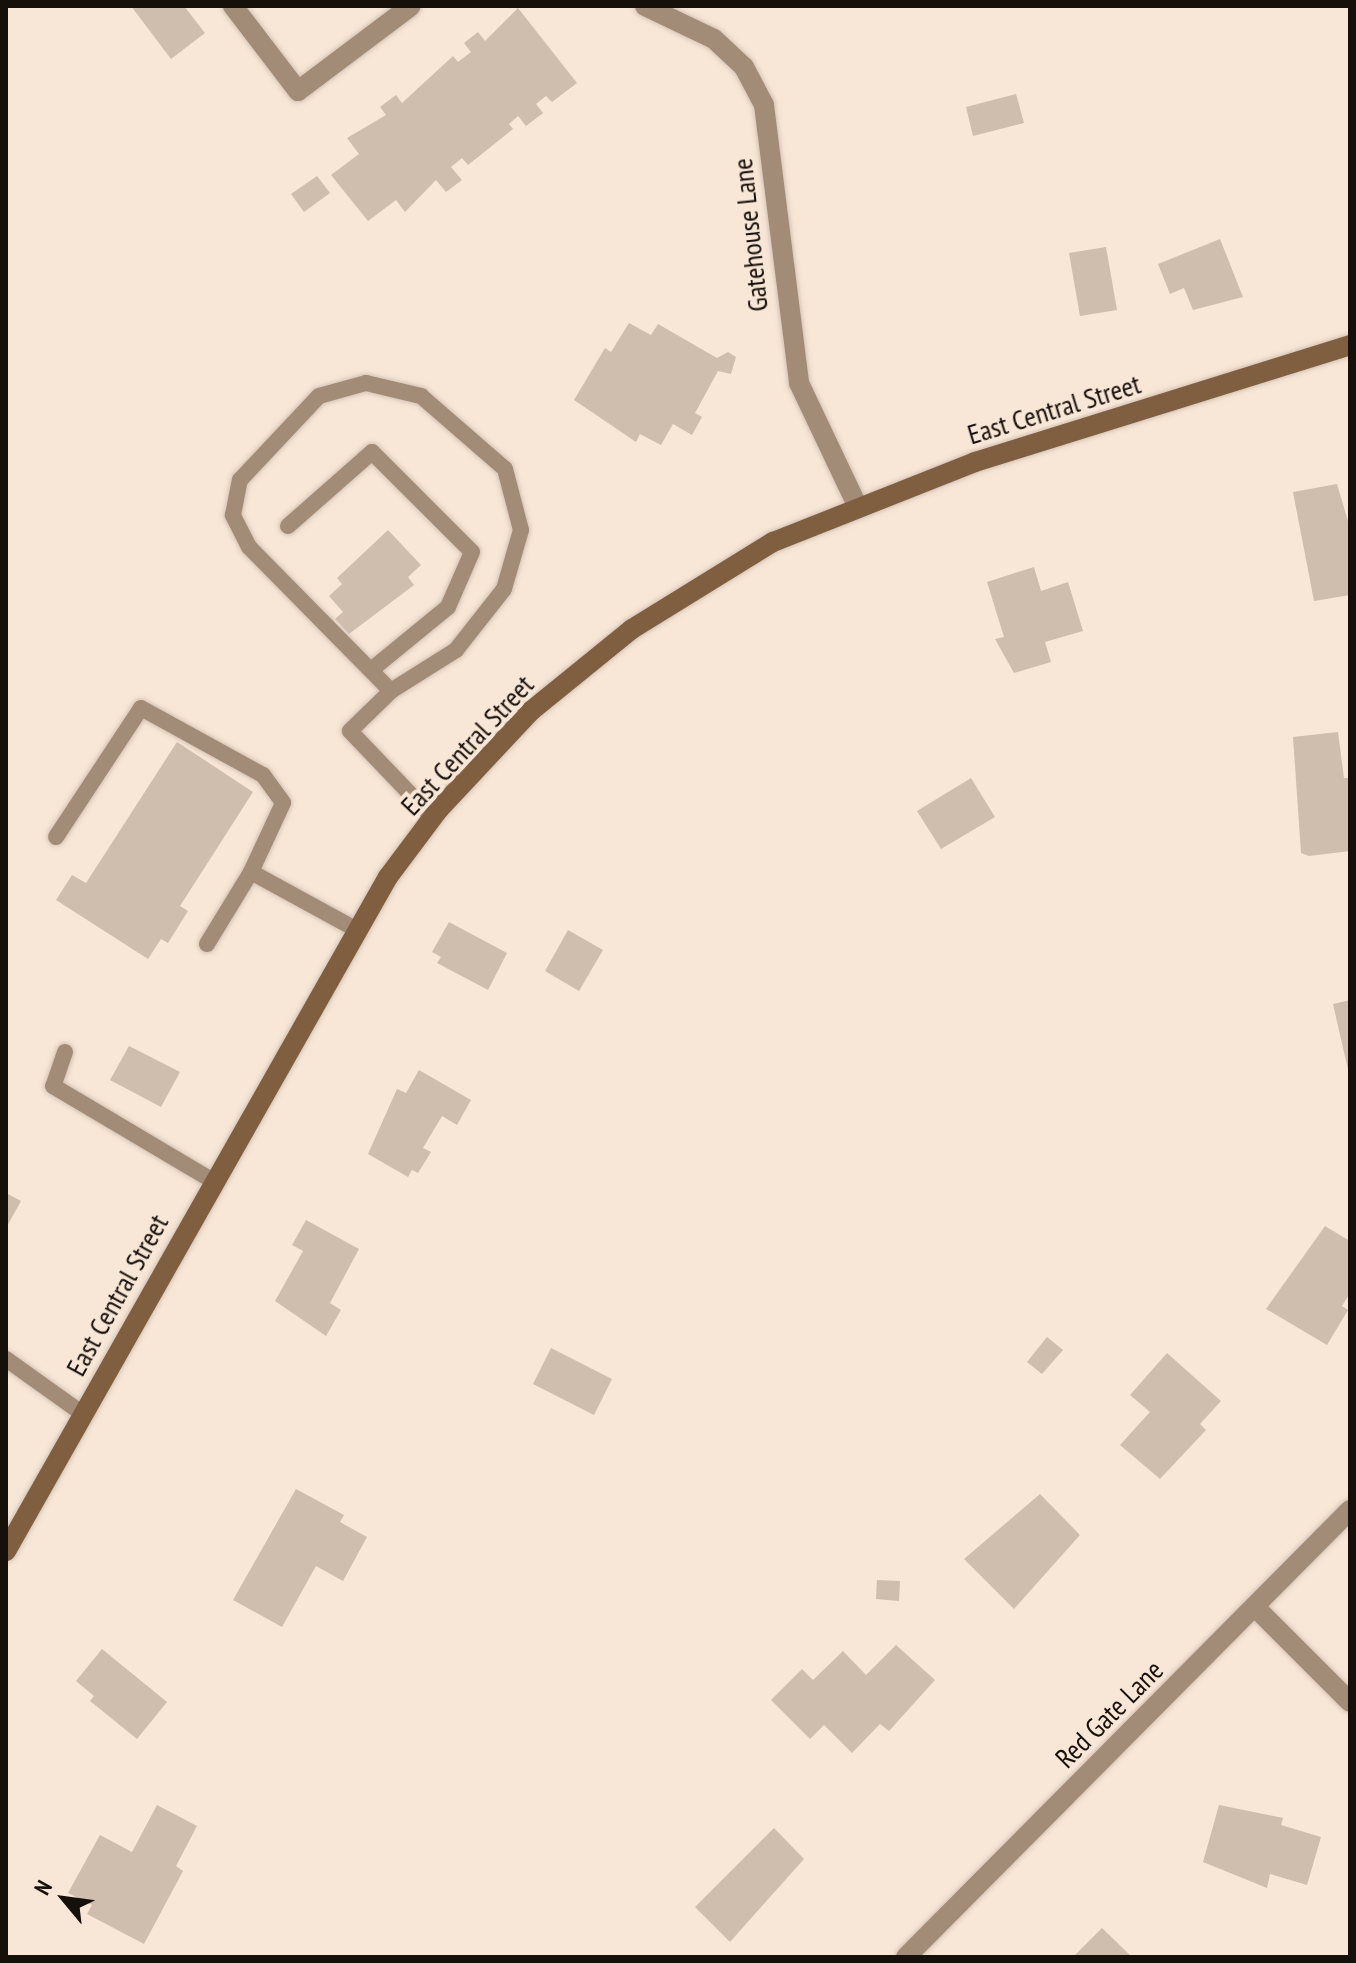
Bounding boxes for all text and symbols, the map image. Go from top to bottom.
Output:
street label: Gatehouse Lane [725,157,775,313]
street label: East Central Street [963,367,1145,451]
street label: East Central Street [394,668,540,822]
street label: East Central Street [59,1208,175,1382]
street label: Red Gate Lane [1048,1653,1170,1775]
north arrow [24,1859,104,1939]
text: N [28,1875,58,1899]

